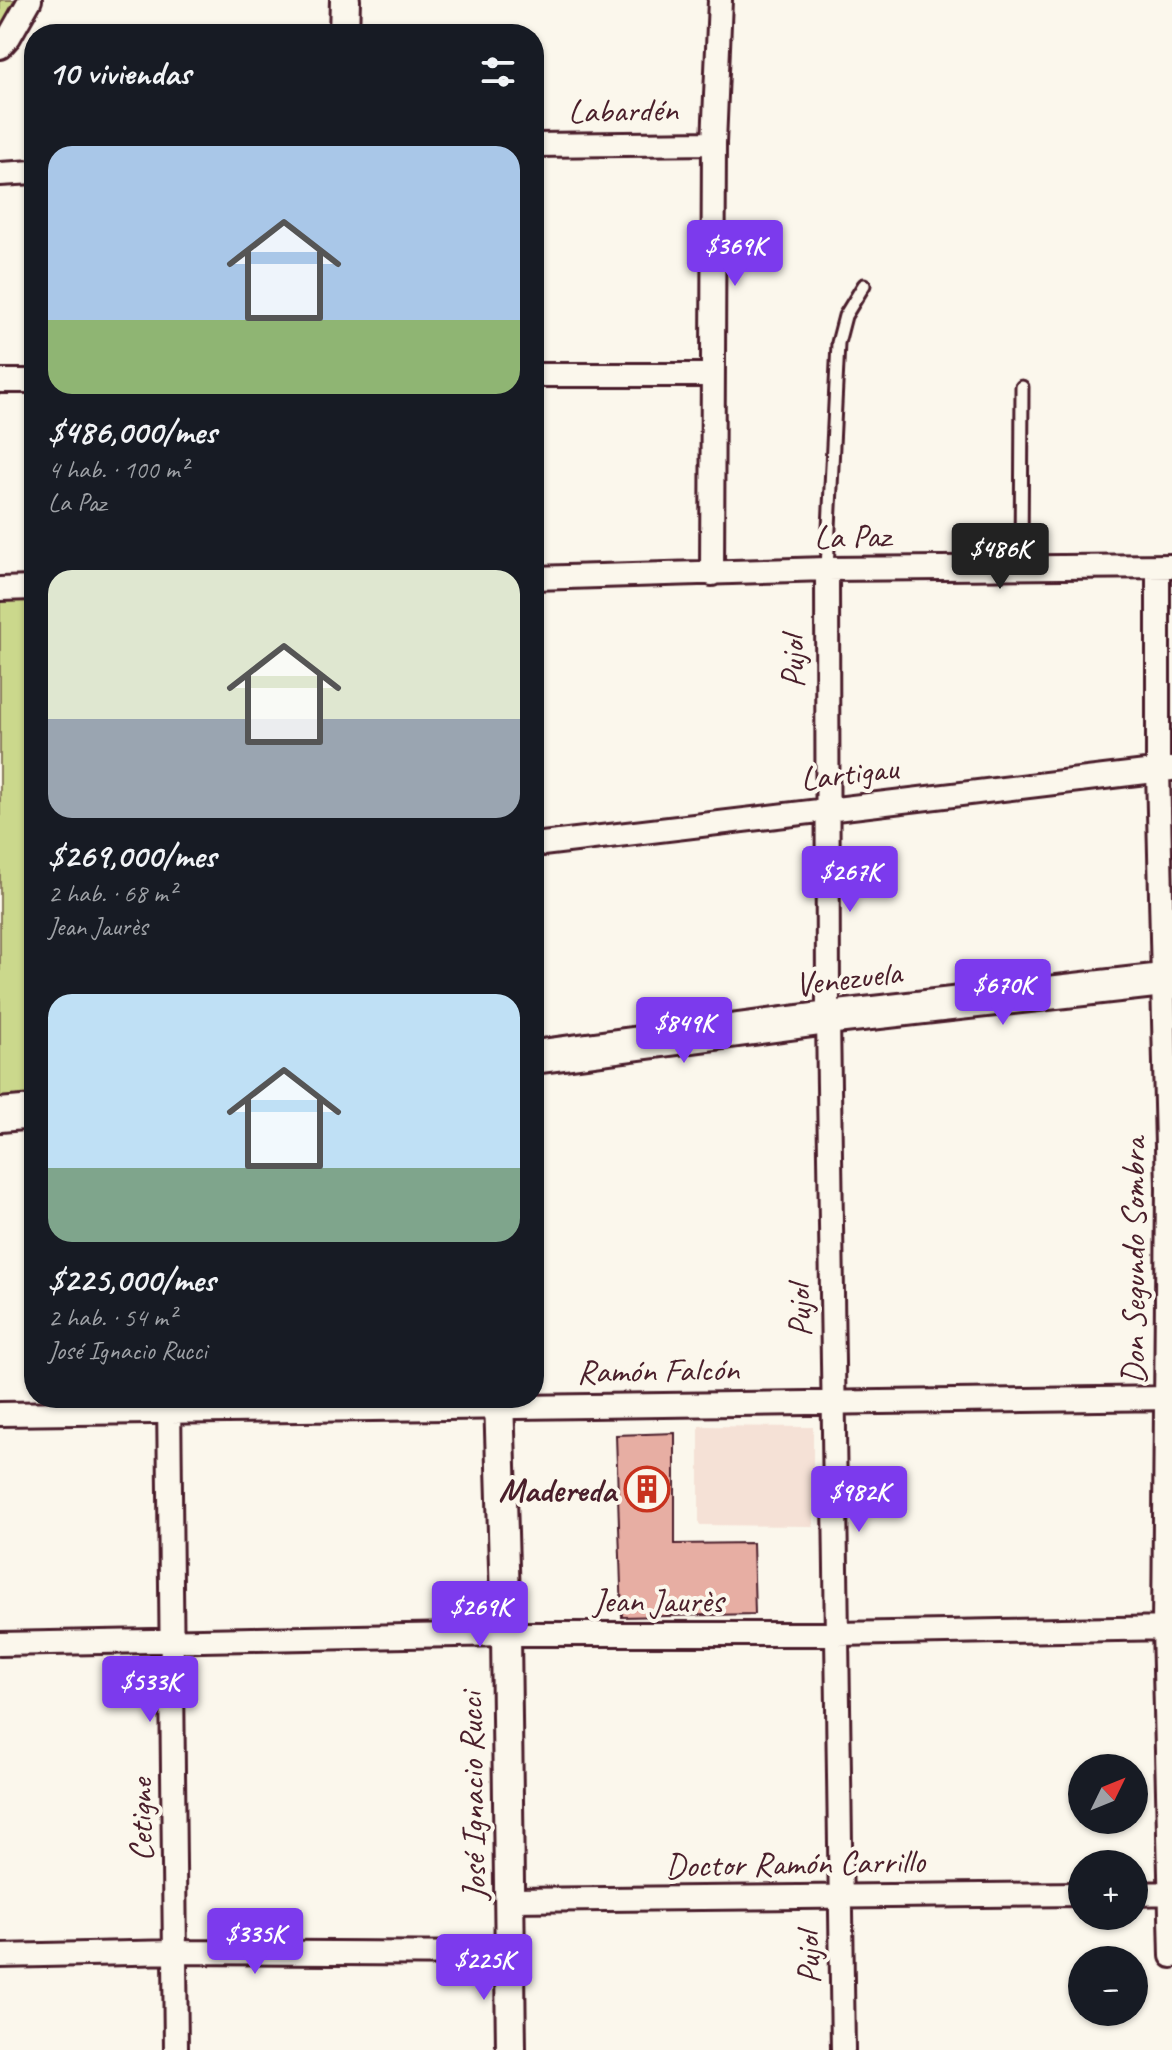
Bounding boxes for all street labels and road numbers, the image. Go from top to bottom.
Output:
street label: Labardén [568,88,680,132]
street label: La Paz [814,514,894,558]
street label: Pujol [771,630,814,688]
street label: Lartigau [798,745,903,800]
street label: Venezuela [792,950,906,1006]
street label: Don Segundo Sombra [1112,1134,1155,1384]
street label: Pujol [777,1278,821,1337]
street label: Ramón Falcón [576,1347,741,1393]
street label: Jean Jaurès [591,1579,726,1622]
street label: José Ignacio Rucci [449,1688,495,1902]
street label: Cetigne [119,1776,162,1862]
street label: Doctor Ramón Carrillo [665,1839,927,1887]
street label: Pujol [786,1925,830,1984]

